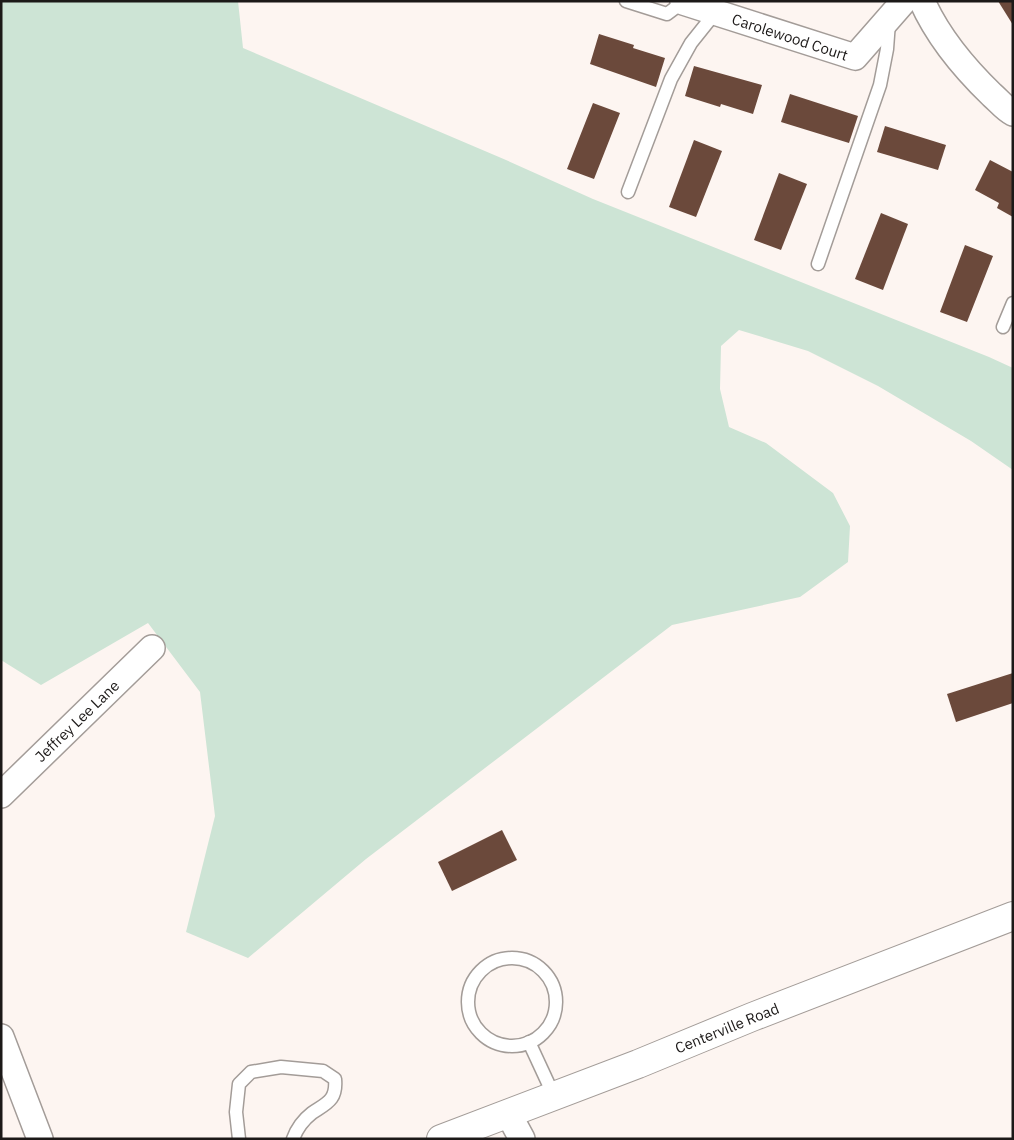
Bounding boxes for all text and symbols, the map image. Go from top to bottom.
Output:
street label: Carolewood Court [730,9,850,65]
street label: Jeffrey Lee Lane [31,676,123,766]
street label: Centerville Road [672,998,782,1058]

